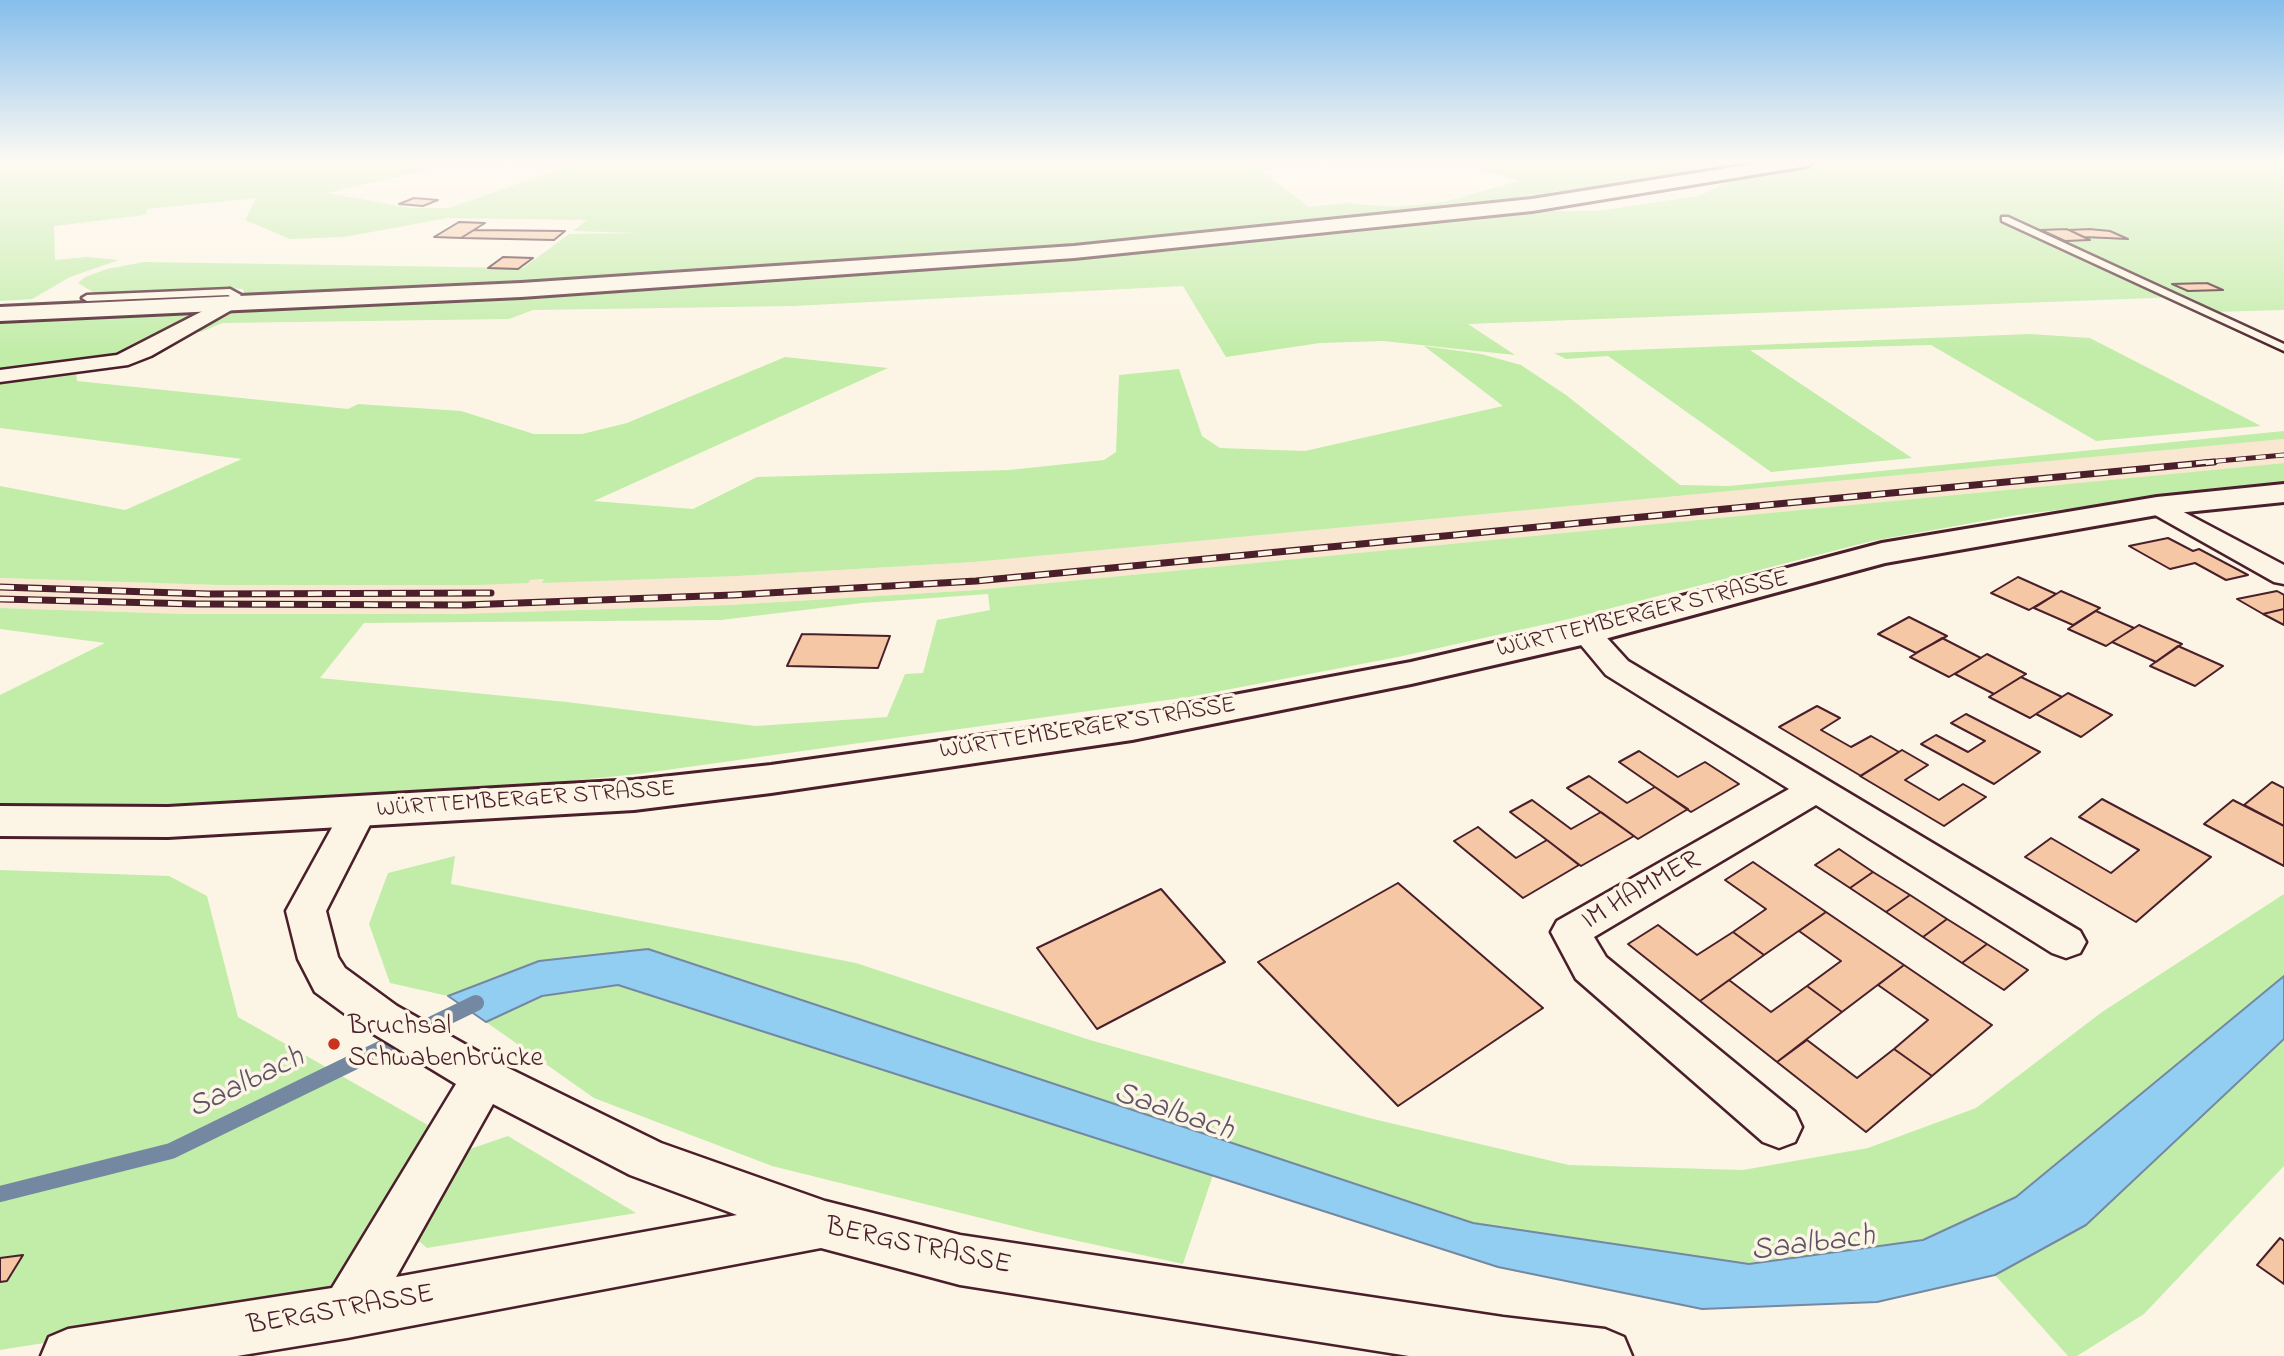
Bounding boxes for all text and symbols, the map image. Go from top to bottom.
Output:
street label: WÜRTTEMBERGER STRASSE [1494,566,1792,666]
street label: WÜRTTEMBERGER STRASSE [938,692,1238,768]
street label: WÜRTTEMBERGER STRASSE [376,776,676,826]
street label: IM HAMMER [1577,845,1707,939]
place label: Bruchsal Schwabenbrücke [348,1011,543,1077]
marker: Bruchsal Schwabenbrücke [326,1036,342,1052]
water label: Saalbach [183,1041,311,1129]
water label: Saalbach [1108,1076,1238,1152]
street label: BERGSTRASSE [822,1212,1014,1284]
water label: Saalbach [1749,1219,1877,1273]
street label: BERGSTRASSE [245,1279,437,1345]

